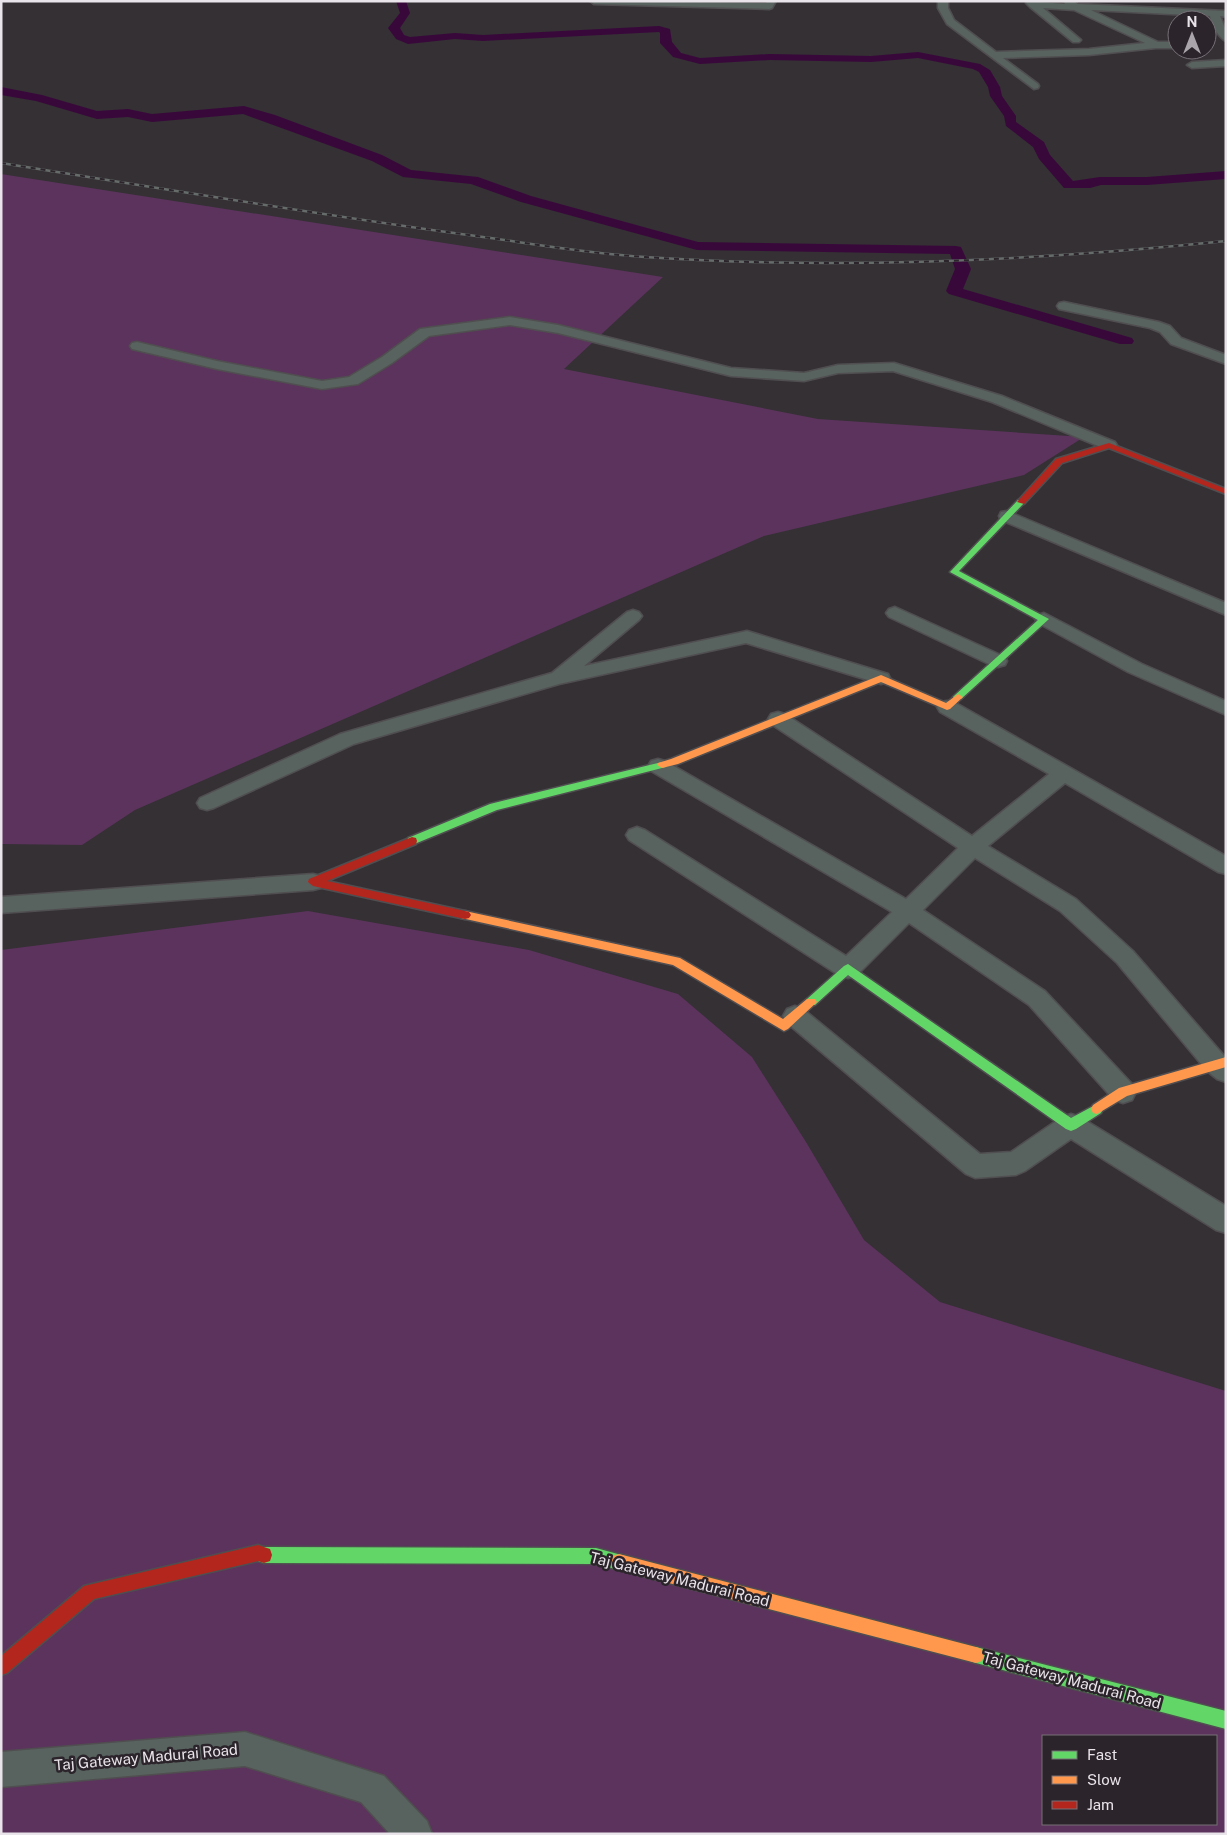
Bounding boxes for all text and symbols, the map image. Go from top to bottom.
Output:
north arrow [1167,10,1217,60]
text: N [1187,14,1197,30]
street label: Taj Gateway Madurai Road [589,1548,771,1610]
street label: Taj Gateway Madurai Road [981,1648,1163,1712]
legend [1042,1735,1217,1825]
street label: Taj Gateway Madurai Road [54,1741,238,1773]
text: Fast [1087,1746,1117,1763]
text: Slow [1087,1771,1122,1788]
text: Jam [1087,1796,1114,1813]

